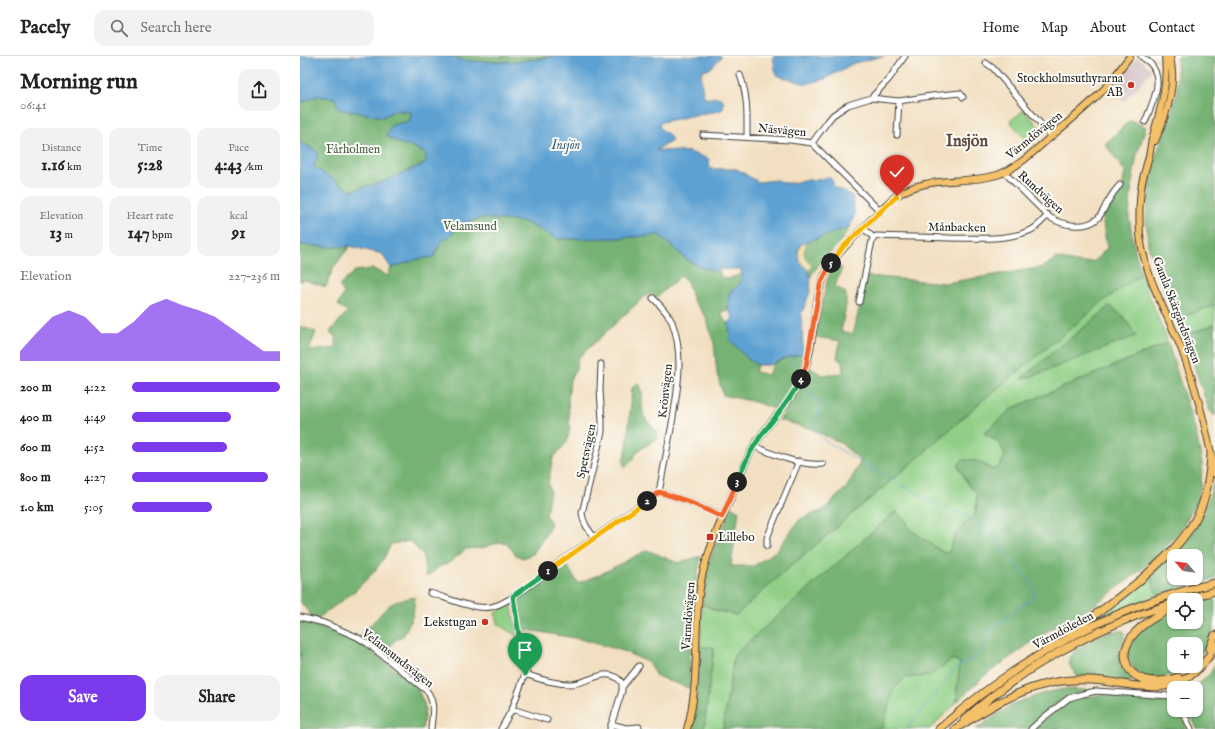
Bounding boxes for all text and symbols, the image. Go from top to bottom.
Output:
search box [94,10,374,46]
text: Pacely [20,16,70,40]
icon: search [108,17,130,39]
text: Search here [140,18,212,37]
text: Home [983,19,1019,37]
text: Map [1041,19,1068,37]
text: About [1090,19,1126,37]
text: Contact [1148,19,1195,37]
text: Morning run [20,68,138,96]
button: share [238,69,280,111]
place label: Stockholmsuthyrarna AB [1017,71,1124,100]
marker: Stockholmsuthyrarna AB [1126,80,1136,90]
text: 06:41 [20,97,47,114]
street label: Värmdövägen [1002,108,1066,163]
street label: Näsvägen [757,121,807,140]
district label: Insjön [946,132,988,152]
water label: Insjön [551,137,580,154]
text: Distance [41,141,81,155]
text: Time [138,141,162,155]
text: Pace [228,141,249,155]
park label: Fårholmen [326,142,381,157]
text: 1.16 [41,155,65,176]
text: 5:28 [137,155,163,176]
text: 4:43 [215,155,242,176]
pin [880,155,914,196]
text: km [65,160,81,174]
text: /km [242,160,263,174]
icon: check [886,161,908,183]
street label: Rundvägen [1015,168,1067,217]
text: Elevation [40,209,83,223]
text: Heart rate [127,209,173,223]
text: kcal [229,209,248,223]
park label: Velamsund [442,219,497,234]
street label: Månbacken [928,219,987,236]
text: 13 [50,223,62,244]
text: 147 [128,223,150,244]
text: 91 [232,223,246,244]
text: m [62,228,73,242]
text: bpm [150,228,172,242]
pin: 5 [821,253,841,273]
street label: Gamla Skärgårdsvägen [1149,255,1204,366]
text: 5 [829,256,833,270]
text: Elevation [20,268,72,285]
text: 227–236 m [228,268,280,285]
street label: Krönvägen [655,362,676,419]
pin: 4 [791,369,811,389]
text: 4 [798,372,804,386]
text: 200 m [20,379,52,396]
text: 4:22 [84,379,106,396]
text: 400 m [20,409,52,426]
text: 4:49 [84,409,106,426]
street label: Spetsvägen [573,422,601,480]
text: 600 m [20,439,51,456]
text: 4:52 [84,439,105,456]
text: 800 m [20,469,51,486]
text: 4:27 [84,469,106,486]
pin: 3 [727,472,747,492]
text: 3 [735,475,739,489]
pin: 2 [637,491,657,511]
text: 2 [644,494,650,508]
text: 1.0 km [20,499,54,516]
text: 5:05 [84,499,103,516]
place label: Lillebo [718,530,755,545]
marker: Lillebo [705,532,715,542]
north arrow [1167,549,1203,585]
map controls [1167,549,1203,717]
pin: 1 [538,561,558,581]
text: 1 [546,564,550,578]
street label: Värmdövägen [679,581,698,652]
button: locate [1167,593,1203,629]
street label: Värmdöleden [1029,608,1097,653]
place label: Lekstugan [424,615,478,630]
marker: Lekstugan [480,617,490,627]
street label: Velamsundsvägen [358,625,437,691]
pin [508,633,542,674]
button: + [1167,637,1203,673]
icon: arrive [514,639,536,661]
button: Save [20,675,146,721]
button: Share [154,675,280,721]
button: − [1167,681,1203,717]

